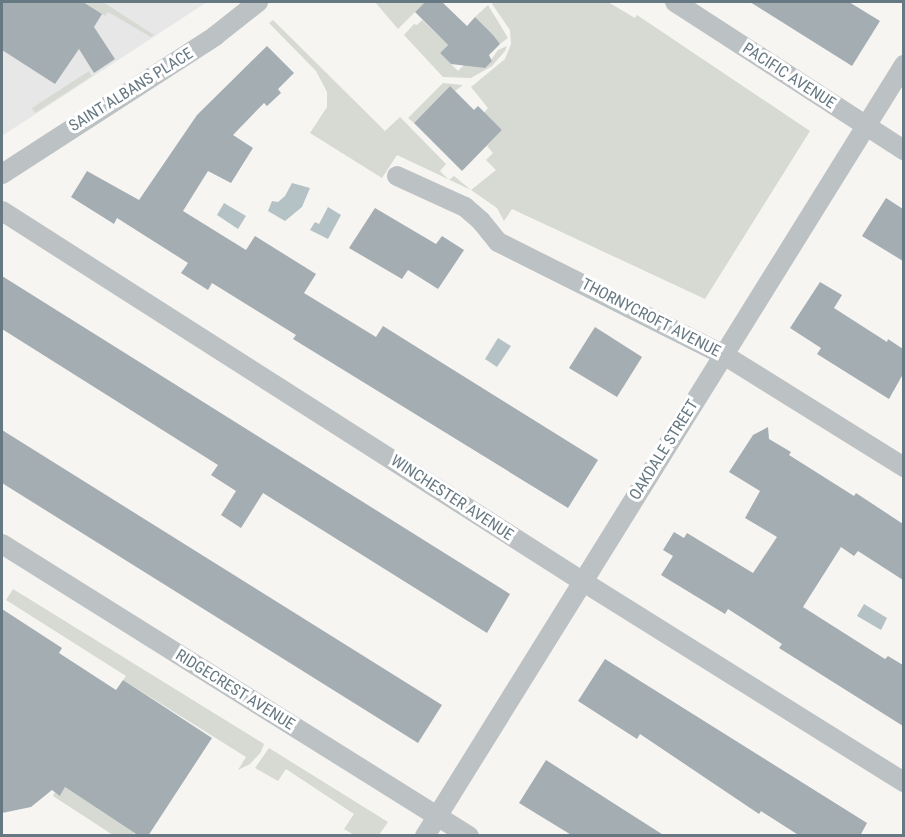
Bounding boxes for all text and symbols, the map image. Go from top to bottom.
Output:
street label: PACIFIC AVENUE [739,39,839,113]
street label: SAINT ALBANS PLACE [65,44,197,136]
street label: THORNYCROFT AVENUE [578,275,724,361]
street label: OAKDALE STREET [626,396,702,504]
street label: WINCHESTER AVENUE [387,451,517,545]
street label: RIDGECREST AVENUE [172,646,298,734]

